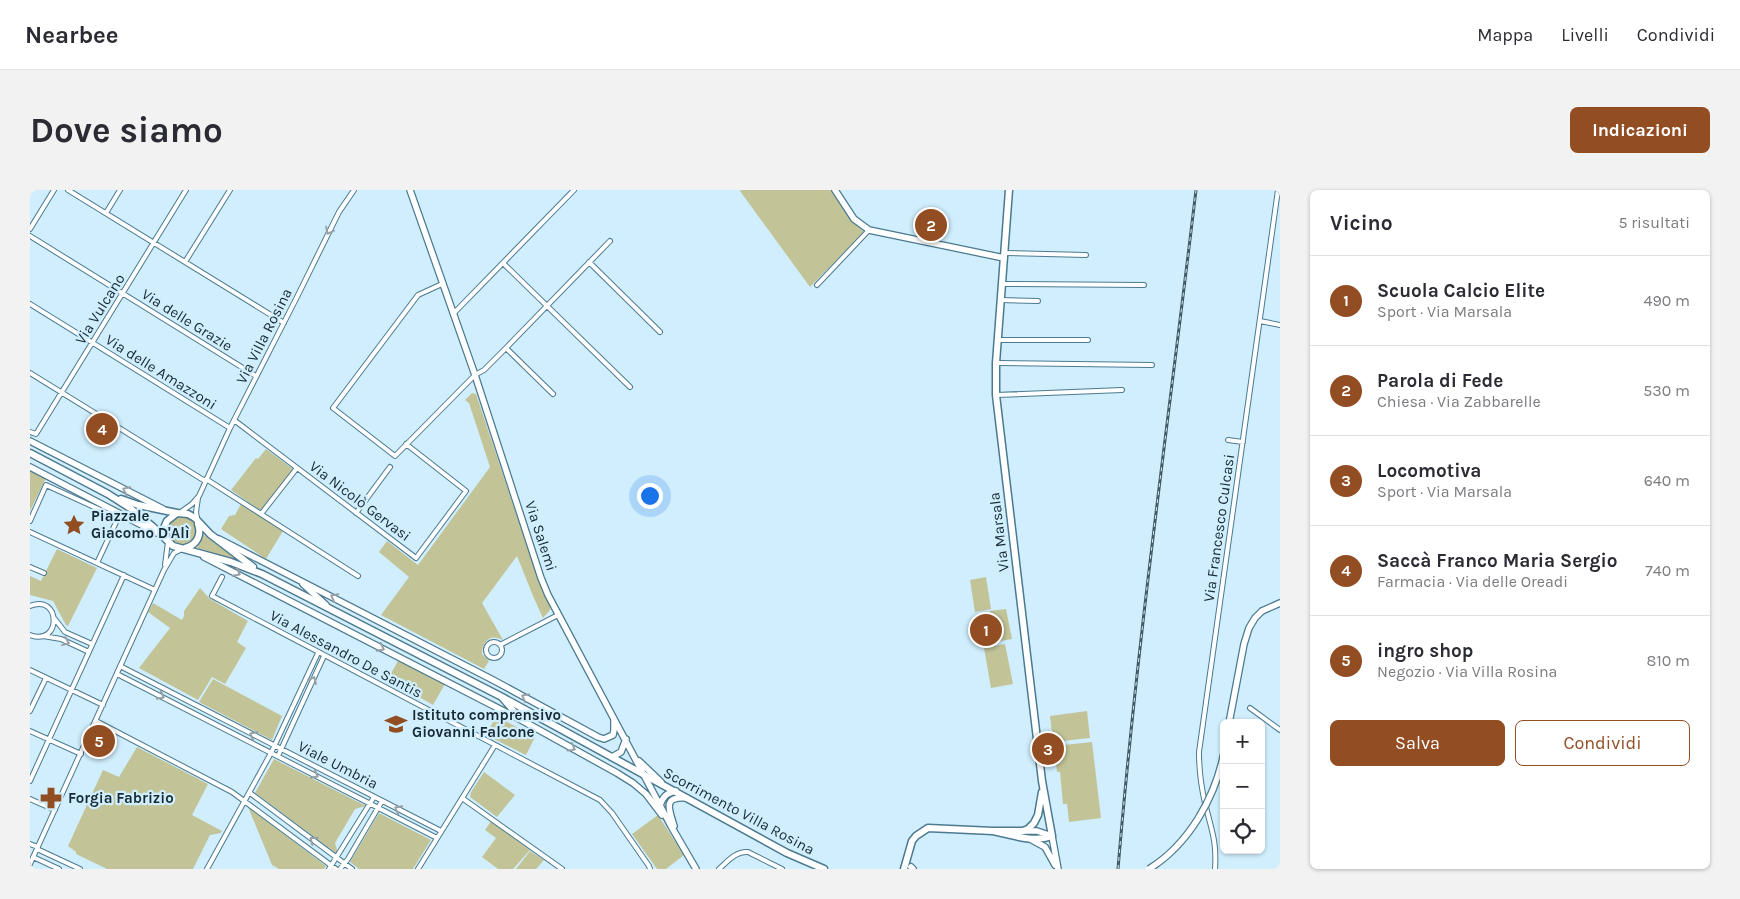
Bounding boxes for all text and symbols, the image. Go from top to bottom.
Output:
text: Nearbee [25,21,119,49]
text: Mappa [1477,24,1533,46]
text: Livelli [1561,24,1609,46]
text: Condividi [1637,24,1715,46]
button: Indicazioni [1570,107,1710,153]
text: Dove siamo [30,110,223,151]
pin: 2 [915,206,947,244]
text: Vicino [1330,211,1393,235]
text: 5 risultati [1618,213,1690,232]
one-way arrow [325,226,335,235]
street label: Via Vulcano [71,270,129,348]
text: Scuola Calcio Elite [1377,280,1545,302]
street label: Via delle Grazie [138,285,236,355]
street label: Via Villa Rosina [232,285,296,387]
text: 1 [1343,291,1349,310]
text: 490 m [1644,291,1690,310]
text: Sport · Via Marsala [1377,302,1512,321]
street label: Via delle Amazzoni [102,330,220,414]
text: Parola di Fede [1377,370,1503,392]
text: 2 [1341,381,1351,400]
text: 530 m [1643,381,1690,400]
text: Chiesa · Via Zabbarelle [1377,392,1541,411]
pin: 4 [86,410,118,448]
street label: Via Francesco Culcasi [1200,453,1238,603]
street label: Via Nicolò Gervasi [306,457,414,545]
text: Locomotiva [1377,460,1481,482]
text: 3 [1341,471,1351,490]
text: 640 m [1644,471,1690,490]
text: Sport · Via Marsala [1377,482,1512,501]
your location [637,483,663,509]
one-way arrow [122,486,131,496]
street label: Via Marsala [985,491,1013,573]
street label: Via Salemi [521,499,561,573]
place label: Piazzale Giacomo D'Alì [91,507,190,542]
place icon: Piazzale Giacomo D'Alì [61,512,87,538]
text: Saccà Franco Maria Sergio [1377,550,1618,572]
text: 4 [1341,561,1351,580]
text: 740 m [1645,561,1690,580]
one-way arrow [232,567,241,577]
text: Farmacia · Via delle Oreadi [1377,572,1568,591]
one-way arrow [330,593,339,603]
street label: Via Alessandro De Santis [267,606,425,702]
pin: 1 [970,611,1002,649]
one-way arrow [61,636,70,646]
text: ingro shop [1377,640,1473,662]
one-way arrow [376,642,385,652]
text: 5 [1341,651,1351,670]
text: 810 m [1647,651,1690,670]
text: Negozio · Via Villa Rosina [1377,662,1557,681]
one-way arrow [307,676,318,685]
one-way arrow [155,690,164,700]
one-way arrow [521,693,530,703]
place label: Istituto comprensivo Giovanni Falcone [412,706,561,741]
school or university icon: Istituto comprensivo Giovanni Falcone [383,711,409,737]
map controls [1220,719,1265,854]
button: + [1220,719,1265,764]
button: Salva [1330,720,1505,766]
button: Condividi [1515,720,1690,766]
pin: 5 [83,722,115,760]
pin: 3 [1032,730,1064,768]
one-way arrow [250,731,259,741]
street label: Viale Umbria [295,737,381,793]
one-way arrow [566,742,575,752]
street label: Scorrimento Villa Rosina [660,763,818,859]
button: − [1220,764,1265,809]
one-way arrow [310,769,319,779]
pharmacy icon: Forgia Fabrizio [38,785,64,811]
place label: Forgia Fabrizio [68,789,174,807]
one-way arrow [394,805,403,815]
button: locate [1220,809,1265,854]
one-way arrow [309,837,319,846]

